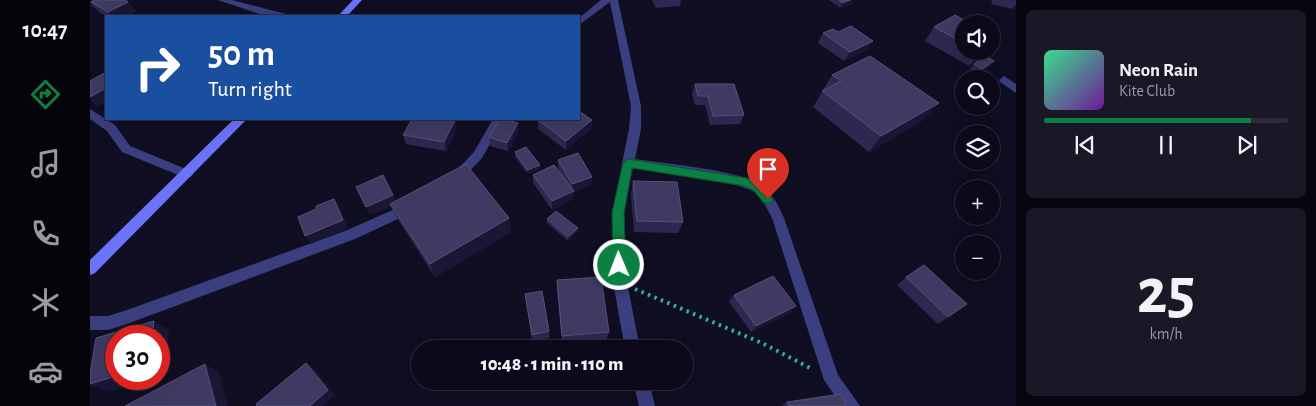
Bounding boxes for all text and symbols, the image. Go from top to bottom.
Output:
map controls [955,15,1000,280]
button: sound [955,15,1000,60]
text: 10:47 [23,19,68,41]
icon: right [125,35,190,100]
text: 50 m [208,37,275,72]
text: Neon Rain [1119,61,1198,80]
button: search [955,70,1000,115]
icon: directions [28,77,63,112]
text: Turn right [208,78,292,100]
text: Kite Club [1119,83,1175,99]
button: layers [955,125,1000,170]
icon: previous [1071,131,1099,159]
icon: pause [1152,131,1180,159]
icon: next [1233,131,1261,159]
icon: music [28,146,63,181]
pin [747,148,789,199]
icon: arrive [754,155,782,183]
button: + [955,180,1000,225]
icon: phone [28,216,63,251]
button: − [955,235,1000,280]
position arrow [592,238,644,290]
text: 25 [1137,260,1195,325]
icon: climate [28,285,63,320]
speed limit sign: 30 [105,325,170,390]
text: km/h [1149,326,1183,342]
icon: car [28,354,63,389]
text: 10:48 · 1 min · 110 m [481,355,623,374]

